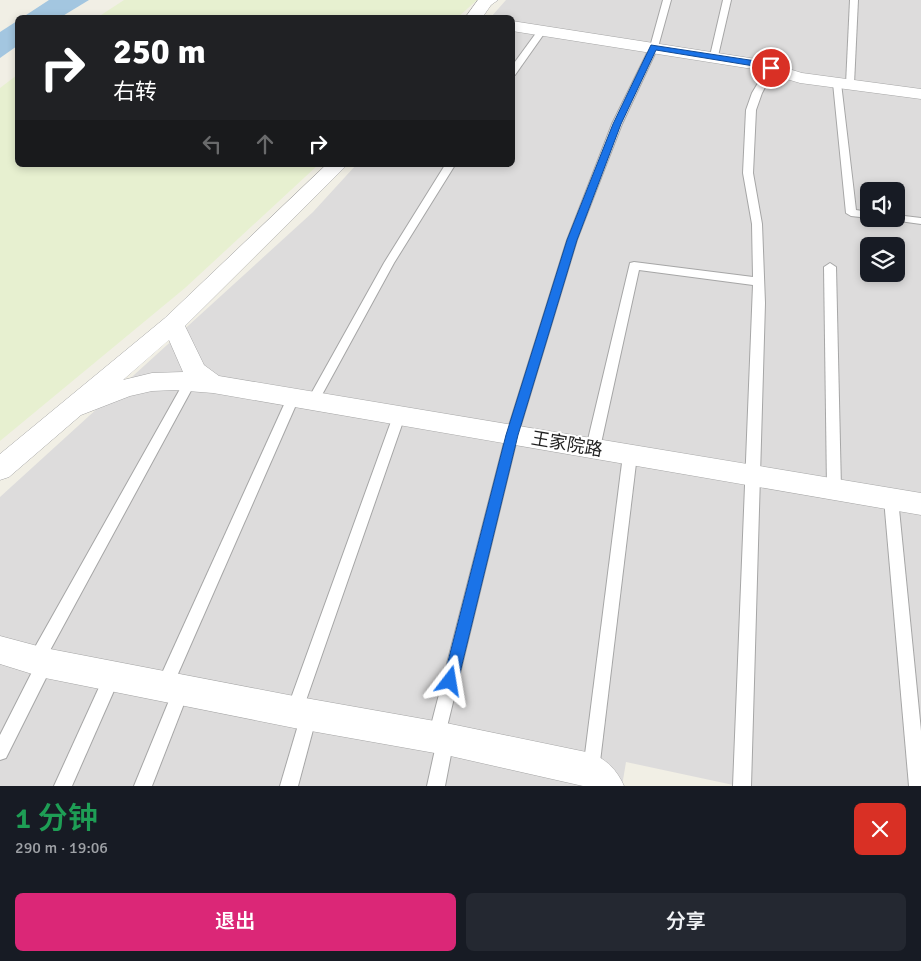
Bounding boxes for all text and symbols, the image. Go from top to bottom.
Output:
text: 250 m [113,30,206,73]
icon: right [30,35,95,100]
pin [750,47,792,89]
icon: arrive [757,54,785,82]
text: 右转 [113,78,157,105]
icon: left [198,130,226,158]
icon: ahead [251,130,279,158]
icon: right [304,130,332,158]
map controls [860,182,905,282]
button: sound [860,182,905,227]
button: layers [860,237,905,282]
street label: 王家院路 [530,427,604,461]
position arrow [423,654,475,706]
text: 1 分钟 [15,800,98,837]
button: close [854,803,906,855]
text: 290 m · 19:06 [15,838,108,858]
button: 退出 [15,893,456,951]
button: 分享 [466,893,906,951]

